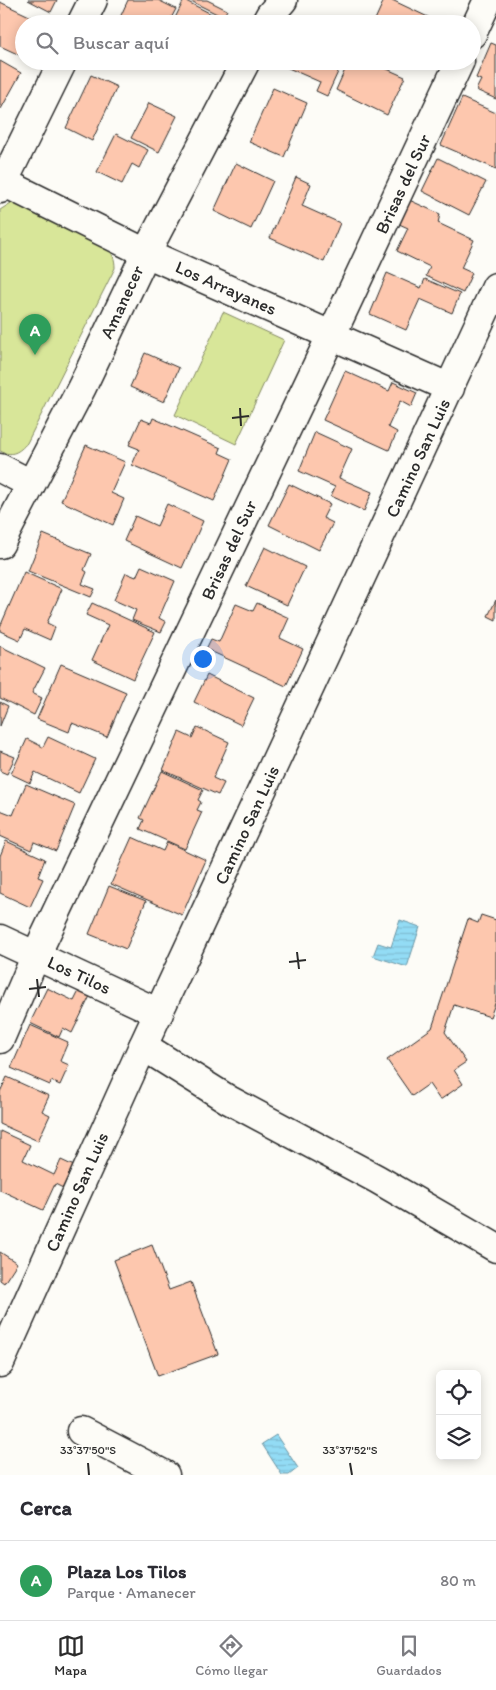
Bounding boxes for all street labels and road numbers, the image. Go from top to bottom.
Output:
street label: Brisas del Sur [370,130,436,237]
street label: Los Arrayanes [172,256,280,320]
street label: Amanecer [95,261,149,342]
street label: Camino San Luis [381,395,455,521]
street label: Brisas del Sur [196,496,262,603]
street label: Camino San Luis [210,762,284,888]
street label: Los Tilos [44,951,114,999]
street label: Camino San Luis [41,1129,113,1255]

